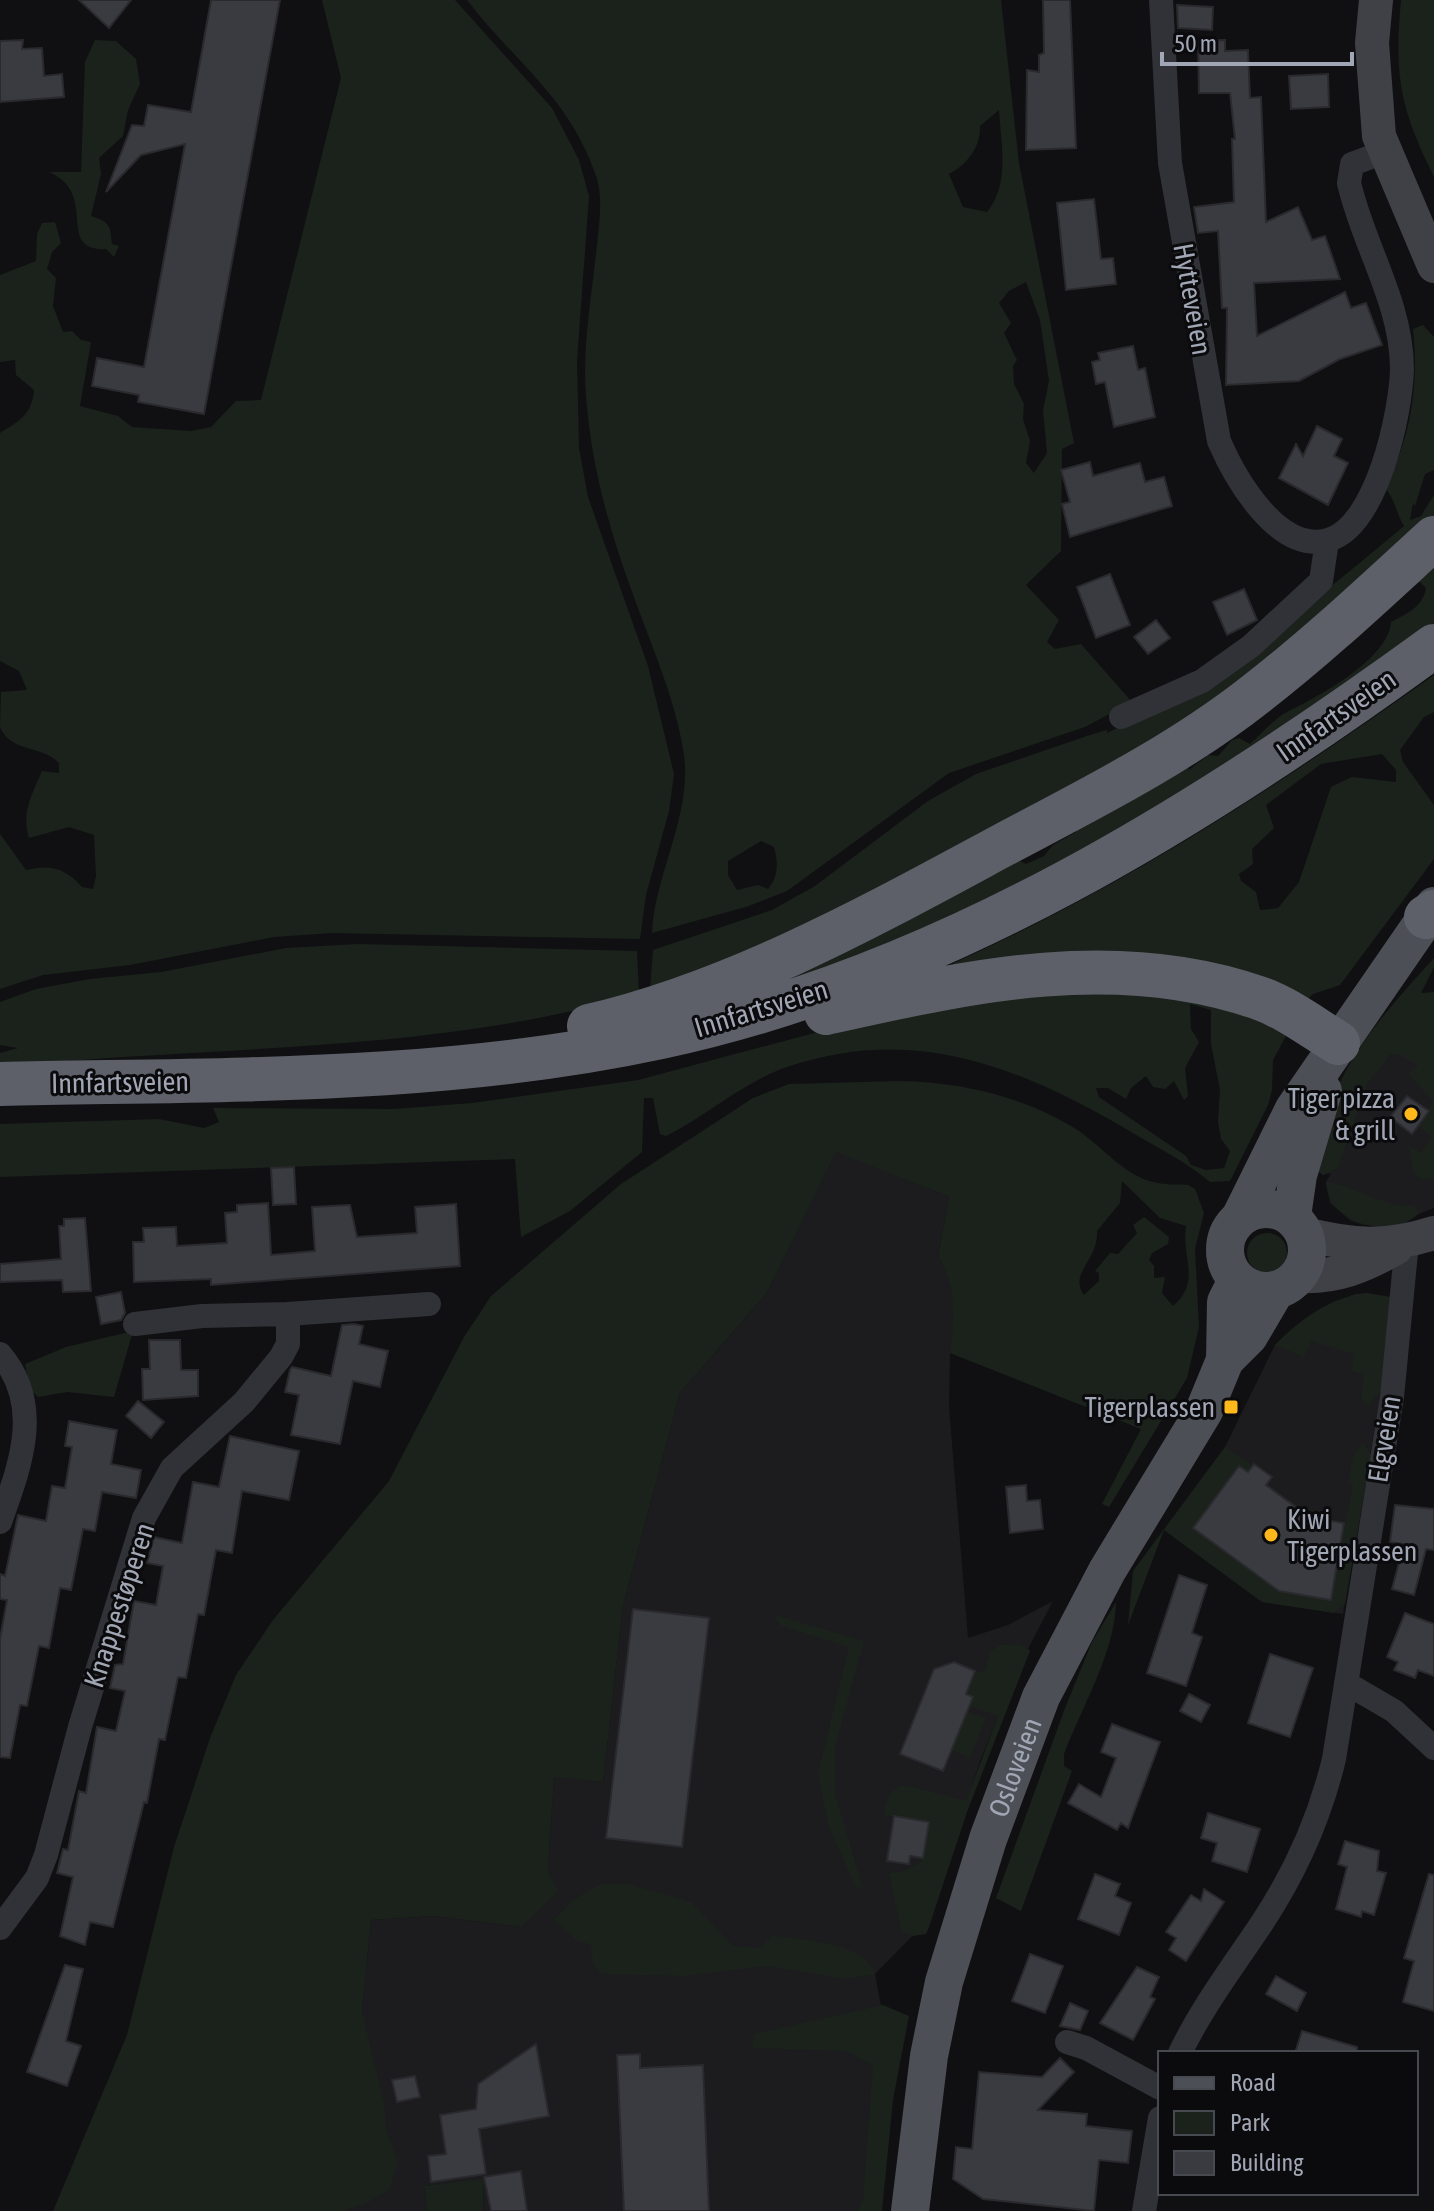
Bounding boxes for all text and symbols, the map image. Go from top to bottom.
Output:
scale bar [1162,16,1352,66]
text: 50 m [1174,30,1217,57]
street label: Hytteveien [1167,241,1219,357]
street label: Innfartsveien [1270,662,1402,768]
street label: Innfartsveien [690,973,832,1043]
street label: Innfartsveien [51,1065,189,1099]
place label: Tiger pizza & grill [1288,1082,1396,1146]
marker: Tiger pizza & grill [1402,1105,1420,1123]
place label: Tigerplassen [1085,1391,1215,1423]
street label: Elgveien [1361,1393,1407,1485]
marker: Tigerplassen [1222,1398,1240,1416]
place label: Kiwi Tigerplassen [1287,1503,1417,1567]
street label: Knappestøperen [77,1519,161,1691]
marker: Kiwi Tigerplassen [1262,1526,1280,1544]
street label: Osloveien [982,1713,1048,1821]
legend [1158,2051,1418,2195]
text: Road [1230,2069,1276,2096]
text: Park [1230,2109,1271,2136]
text: Building [1230,2149,1304,2176]

